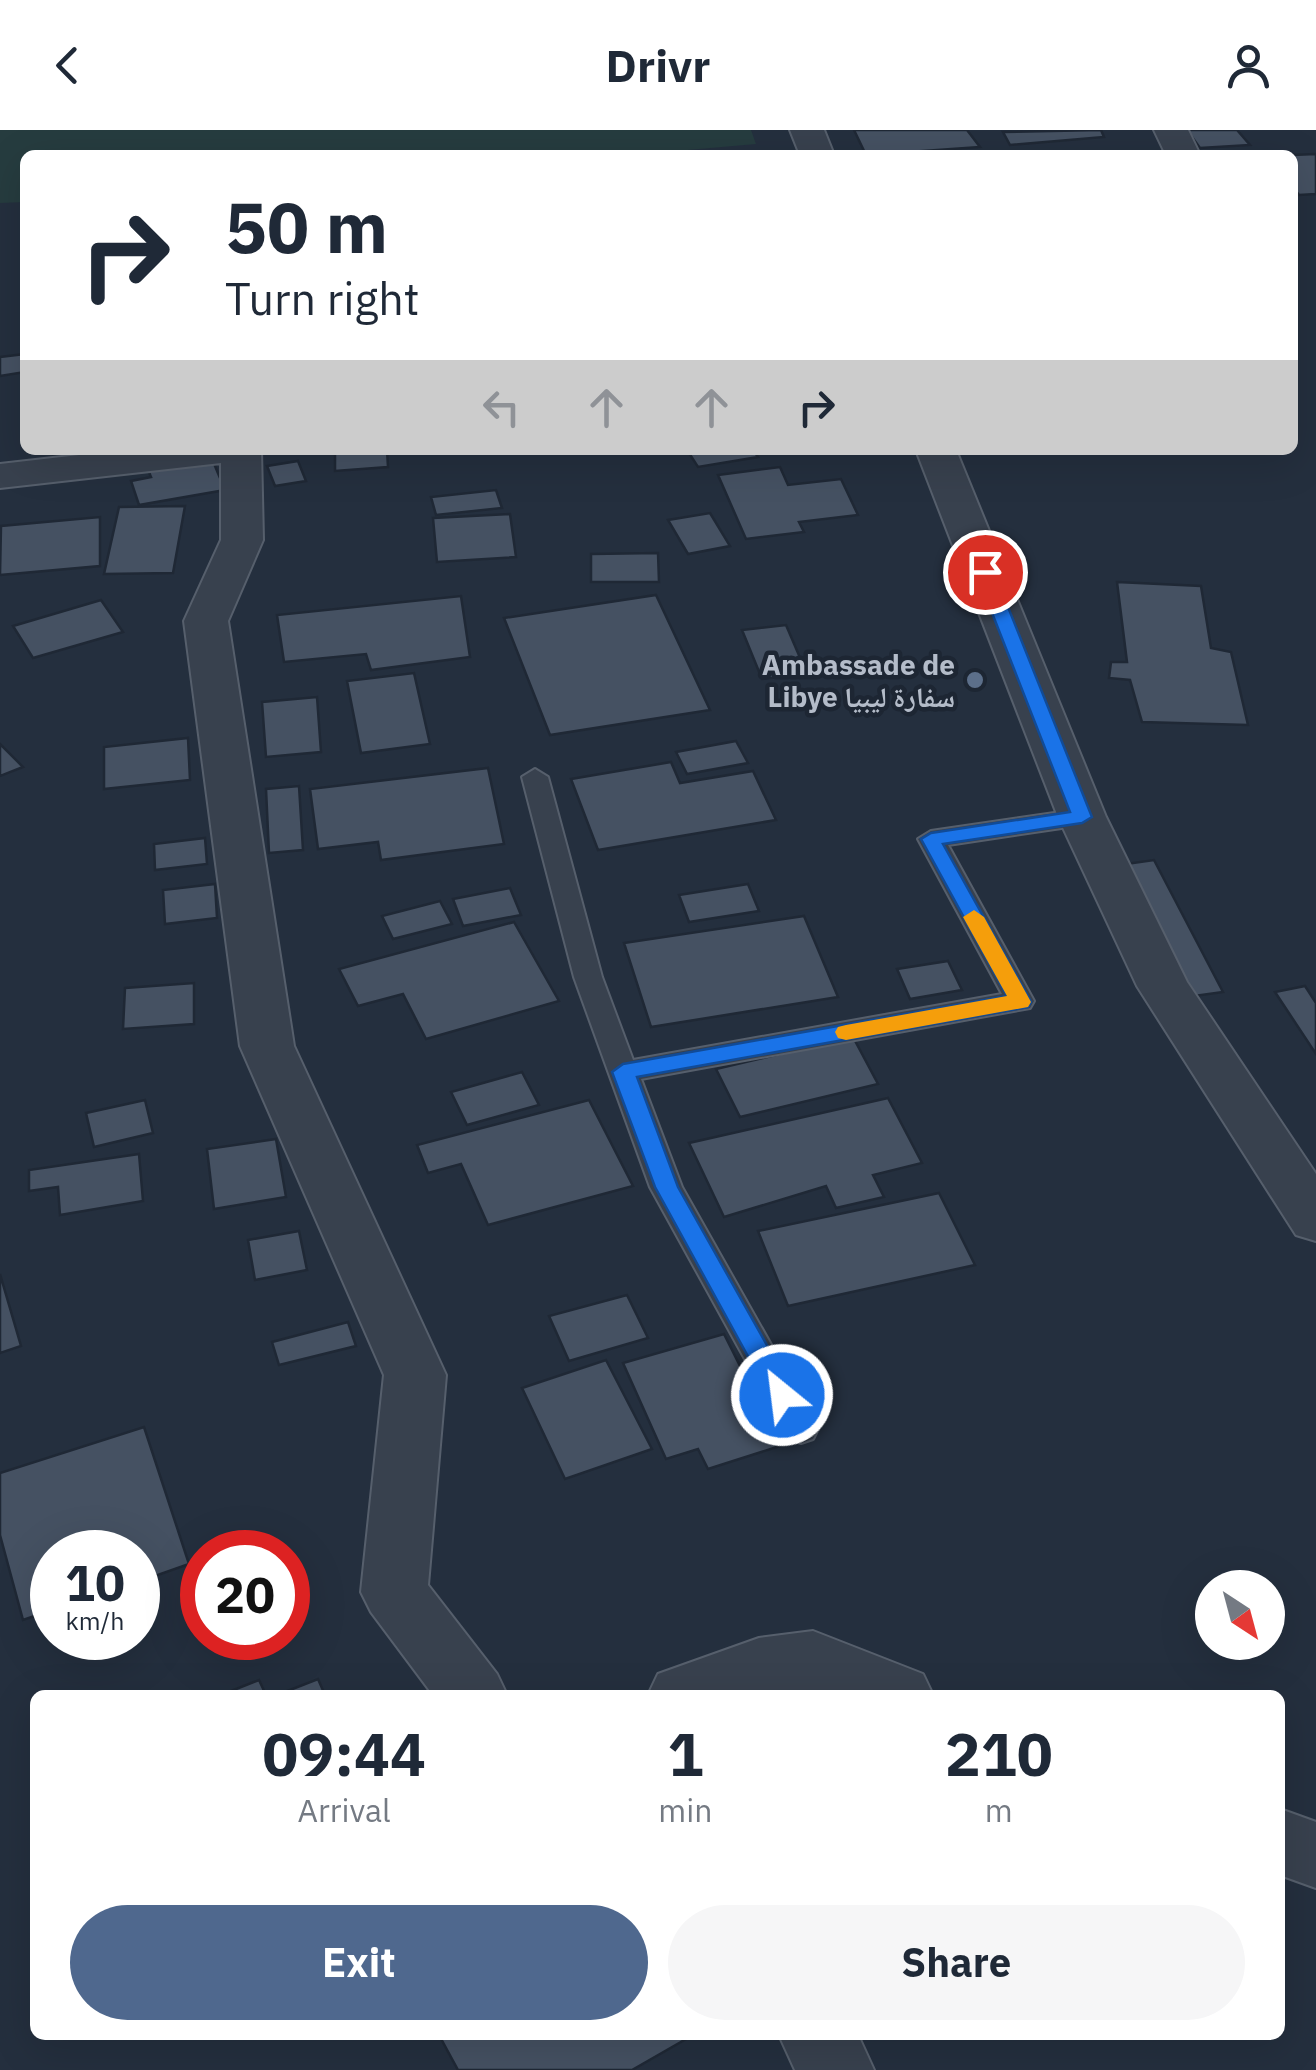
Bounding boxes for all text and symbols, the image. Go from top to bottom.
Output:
text: Drivr [606,36,710,94]
icon: back [40,38,95,93]
icon: person [1221,38,1276,93]
text: 50 m [225,181,388,272]
icon: right [60,190,190,320]
text: Turn right [225,269,420,327]
icon: left [474,380,529,435]
icon: ahead [579,380,634,435]
icon: ahead [684,380,739,435]
icon: right [789,380,844,435]
pin [943,530,1028,615]
icon: arrive [958,545,1013,600]
place label: Ambassade de Libye سفارة ليبيا [762,646,955,715]
marker: Ambassade de Libye سفارة ليبيا [964,669,986,691]
position arrow [730,1343,834,1447]
speed limit sign: 20 [180,1530,310,1660]
text: 10 [65,1550,125,1615]
north arrow [1195,1570,1285,1660]
map controls [1195,1570,1285,1660]
text: km/h [66,1604,124,1637]
text: 09:44 [262,1714,426,1793]
text: 1 [667,1714,703,1793]
text: 210 [945,1714,1053,1793]
text: Arrival [298,1789,391,1831]
text: min [658,1789,712,1831]
text: m [985,1789,1013,1831]
button: Exit [70,1905,648,2020]
button: Share [668,1905,1245,2020]

